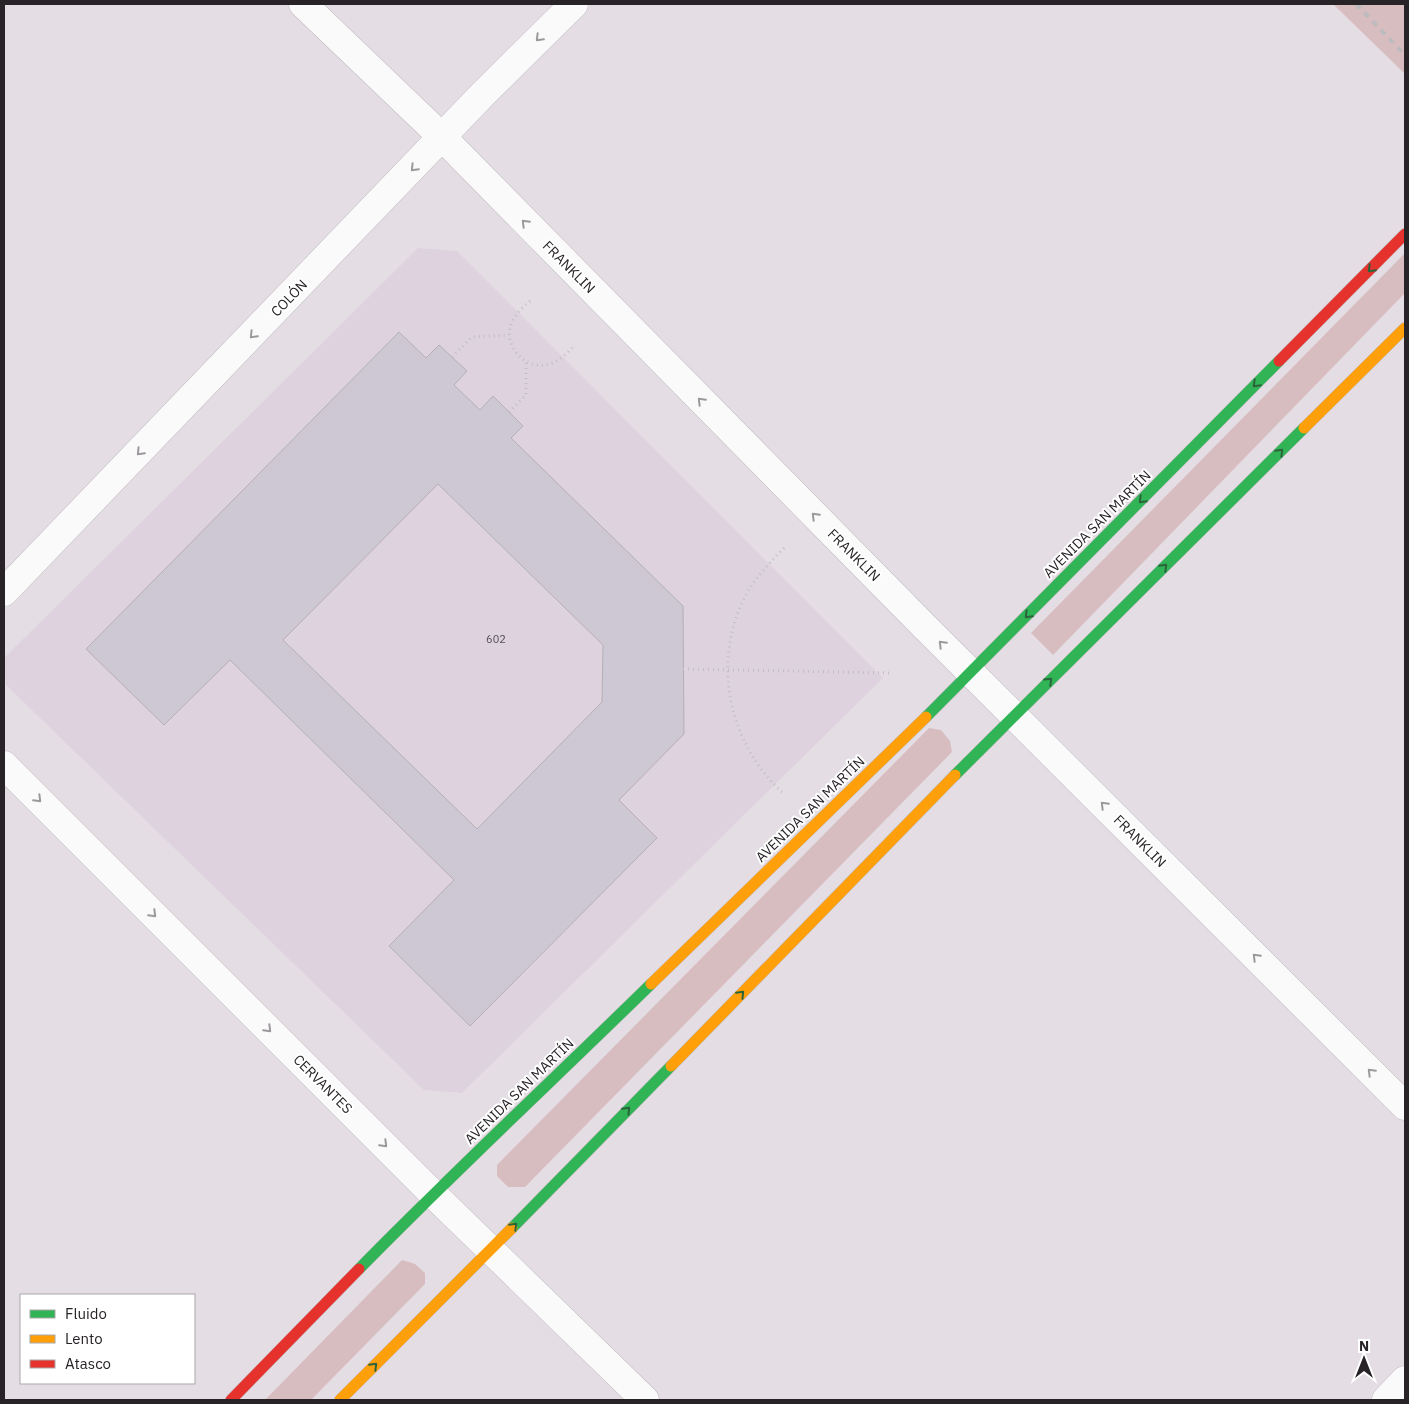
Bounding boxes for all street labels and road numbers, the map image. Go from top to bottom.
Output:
street label: FRANKLIN [539,237,599,297]
street label: COLÓN [266,275,311,320]
street label: AVENIDA SAN MARTÍN [1039,466,1155,582]
street label: FRANKLIN [824,525,884,585]
street label: AVENIDA SAN MARTÍN [751,752,868,866]
street label: FRANKLIN [1110,811,1170,871]
street label: AVENIDA SAN MARTÍN [460,1034,577,1148]
street label: CERVANTES [290,1051,356,1117]

